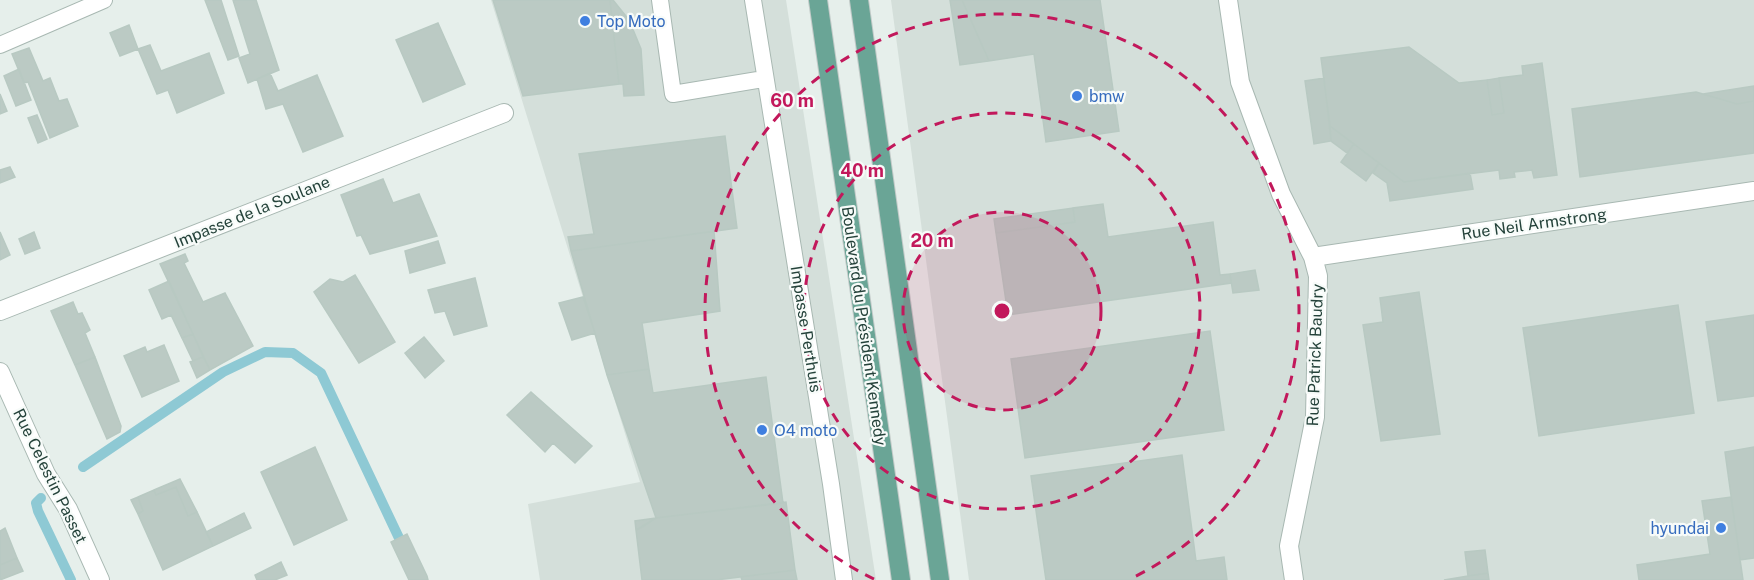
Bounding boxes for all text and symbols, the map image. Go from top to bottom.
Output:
place label: Top Moto [597,12,666,31]
marker: Top Moto [578,14,592,28]
place label: bmw [1089,87,1125,106]
marker: bmw [1070,89,1084,103]
text: 60 m [770,90,814,111]
text: 40 m [840,160,884,181]
street label: Impasse de la Soulane [171,172,333,252]
street label: Rue Neil Armstrong [1460,204,1608,244]
street label: Boulevard du Président Kennedy [838,205,890,447]
text: 20 m [910,230,954,251]
street label: Impasse Perthuis [787,264,825,394]
street label: Rue Patrick Baudry [1303,283,1327,427]
centre of rings [992,301,1012,321]
street label: Rue Celestin Passet [9,406,91,546]
place label: O4 moto [774,421,837,440]
marker: O4 moto [755,423,769,437]
place label: hyundai [1651,519,1709,538]
marker: hyundai [1714,521,1728,535]

